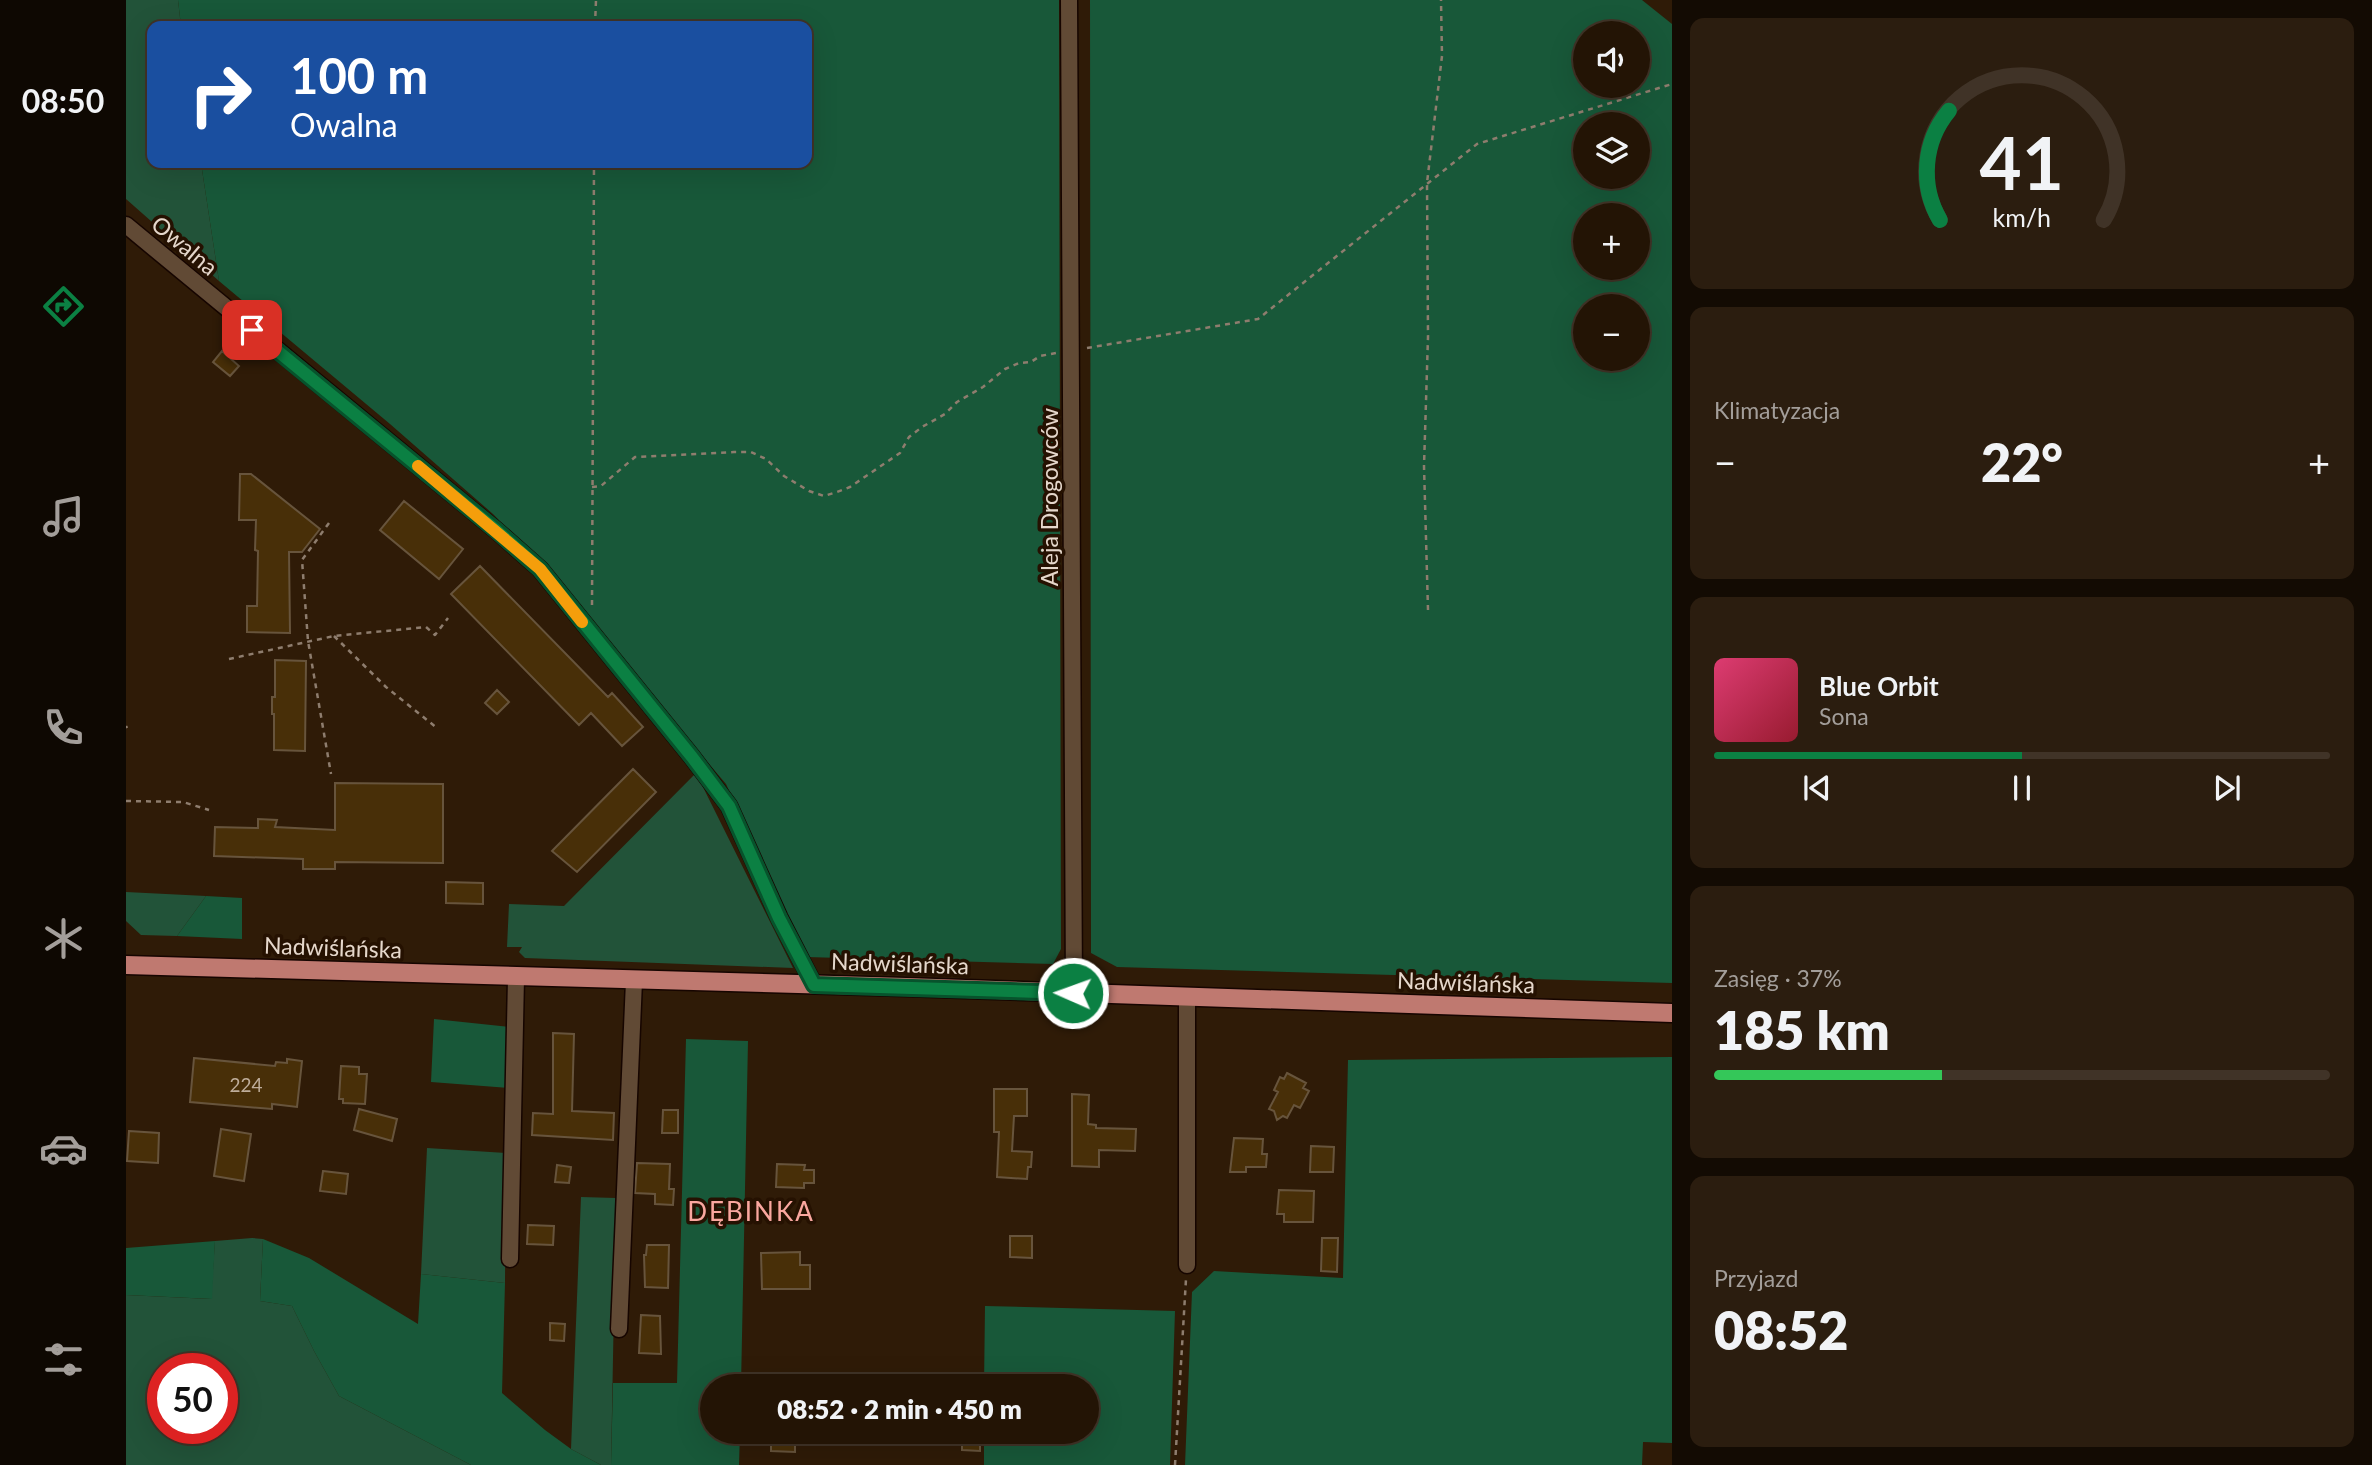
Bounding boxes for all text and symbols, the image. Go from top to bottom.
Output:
map controls [1573,21,1650,371]
button: sound [1573,21,1650,98]
text: 100 m [290,46,428,104]
icon: right [175,49,266,140]
text: 08:50 [22,81,104,120]
text: Owalna [290,105,398,144]
button: layers [1573,112,1650,189]
text: 41 [1980,118,2064,206]
text: km/h [1993,202,2051,232]
button: + [1573,203,1650,280]
street label: Owalna [146,209,224,281]
icon: directions [39,282,88,331]
button: − [1573,294,1650,371]
pin [222,300,282,360]
icon: arrive [233,311,271,349]
text: Klimatyzacja [1714,396,1840,424]
street label: Aleja Drogowców [1035,408,1063,586]
text: 22° [1981,431,2063,493]
text: − [1714,439,1736,485]
text: + [2308,439,2330,485]
icon: music [39,492,88,541]
text: Blue Orbit [1819,670,1939,702]
text: Sona [1819,702,1869,730]
icon: phone [39,703,88,752]
icon: previous [1798,769,1836,807]
icon: pause [2003,769,2041,807]
icon: next [2208,769,2246,807]
icon: climate [39,914,88,963]
street label: Nadwiślańska [264,931,402,963]
street label: Nadwiślańska [831,947,969,979]
position arrow [1036,956,1110,1030]
text: Zasięg · 37% [1714,964,1842,992]
street label: Nadwiślańska [1397,966,1535,998]
text: 185 km [1714,999,1890,1061]
house number: 224 [229,1073,263,1096]
icon: car [39,1124,88,1173]
district label: DĘBINKA [687,1195,815,1227]
text: Przyjazd [1714,1264,1798,1292]
text: 08:52 [1714,1299,1848,1361]
icon: filters [39,1335,88,1384]
speed limit sign: 50 [147,1353,238,1444]
text: 08:52 · 2 min · 450 m [777,1393,1022,1425]

